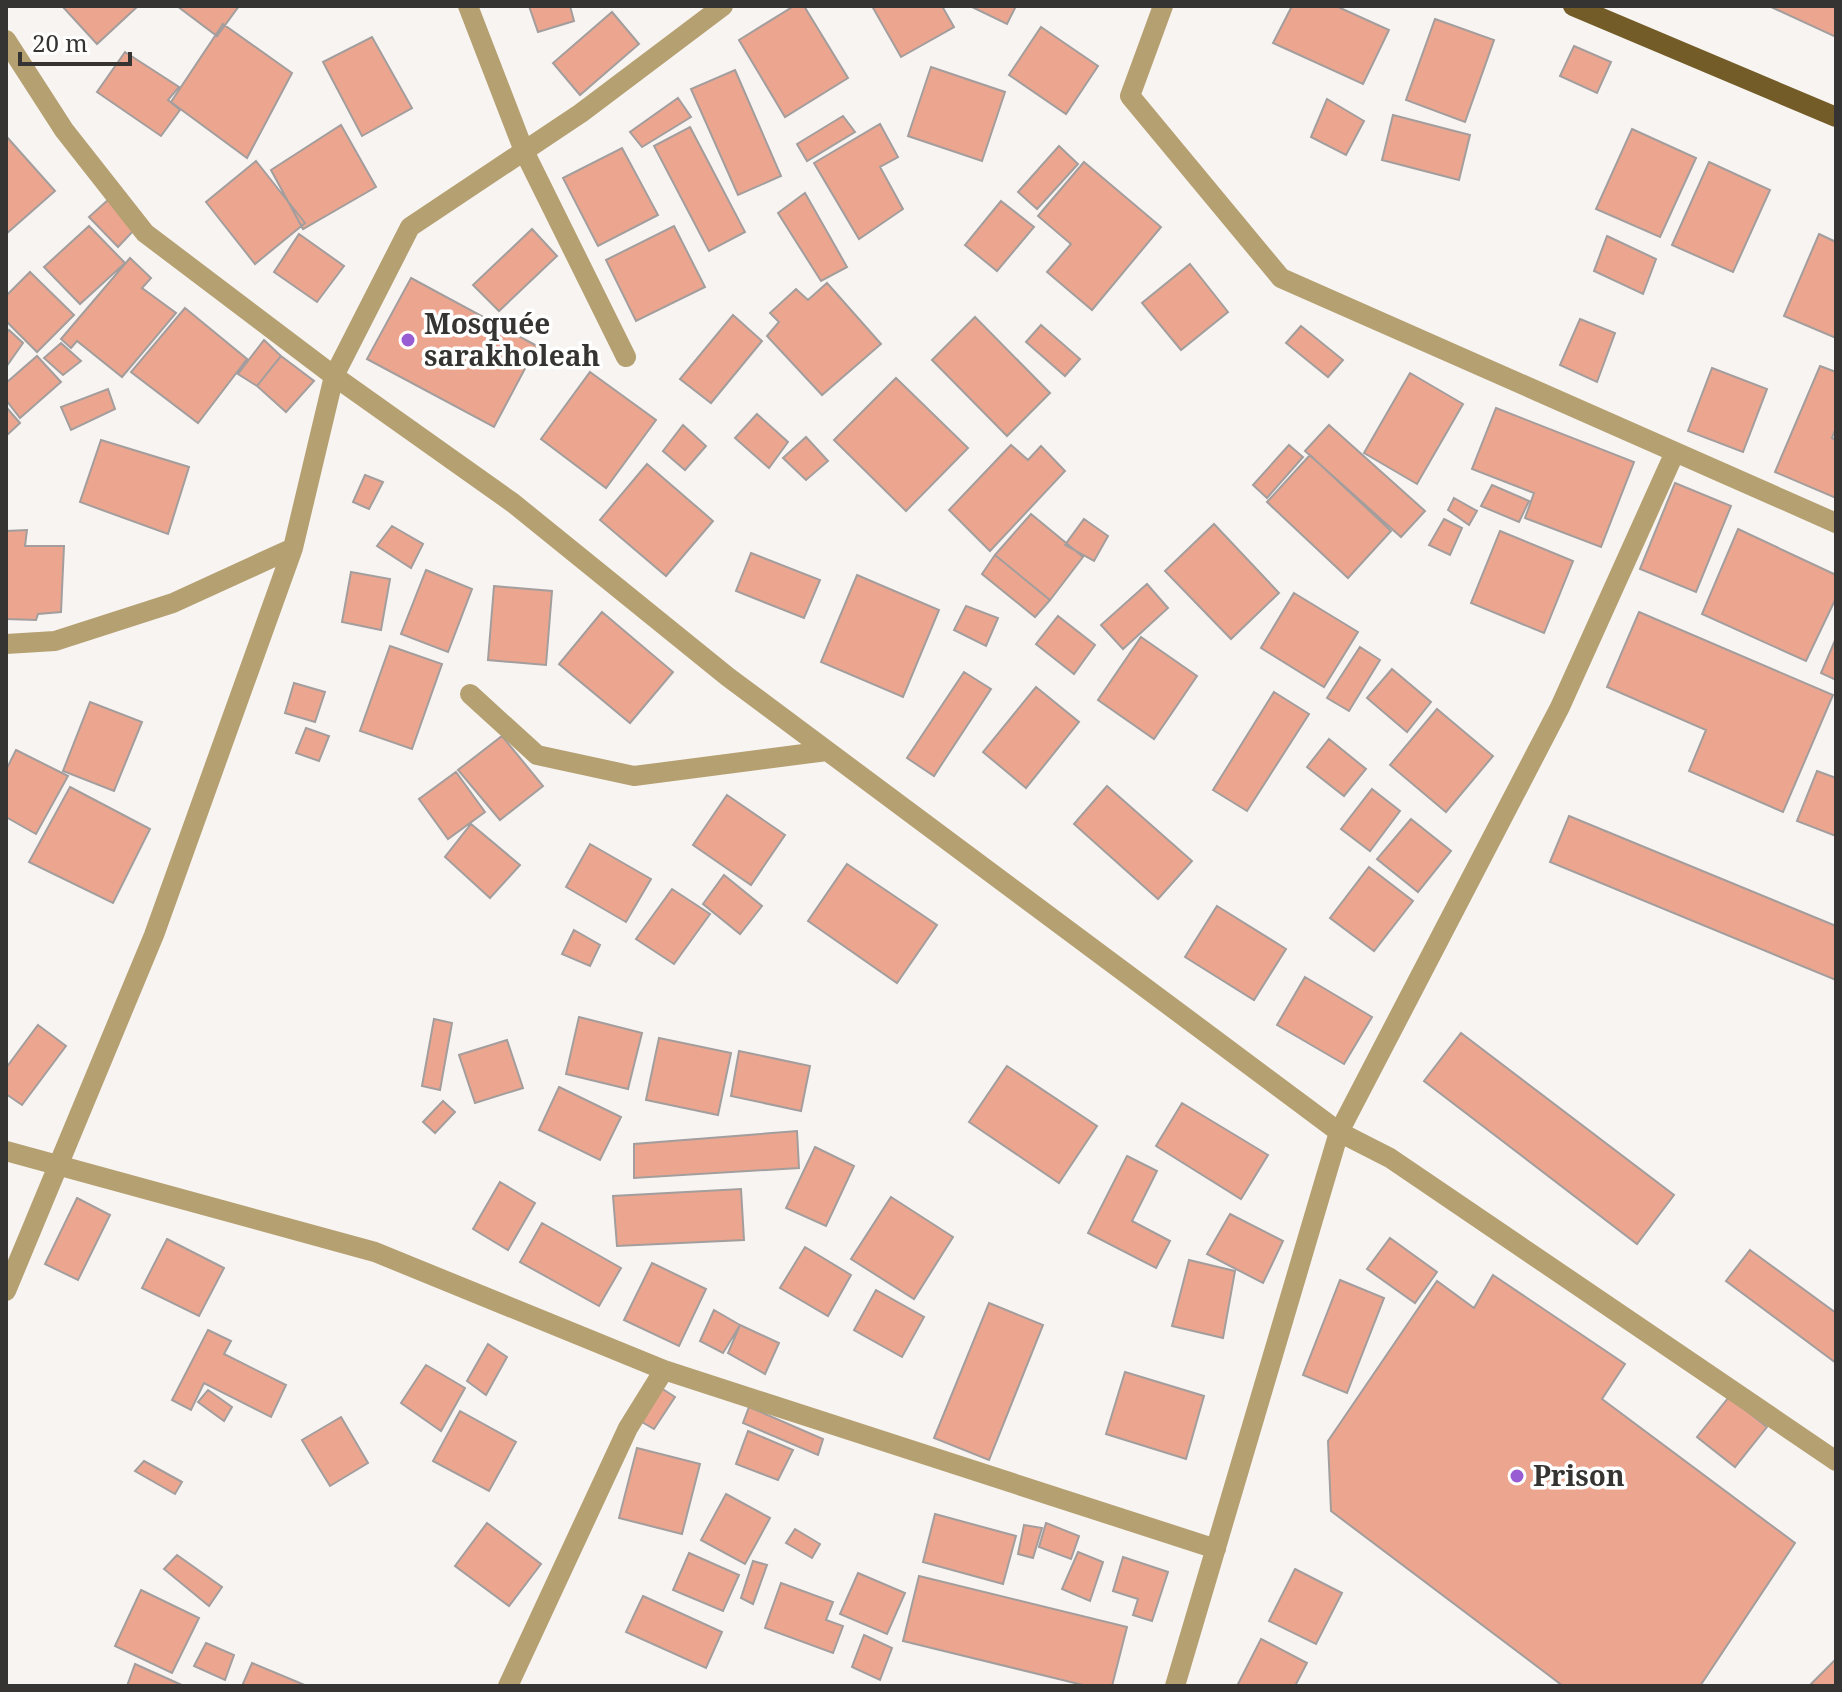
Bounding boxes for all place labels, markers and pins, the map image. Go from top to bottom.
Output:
place label: Mosquée sarakholeah [424,304,600,374]
marker: Mosquée sarakholeah [399,331,417,349]
place label: Prison [1533,1456,1625,1494]
marker: Prison [1508,1467,1526,1485]

